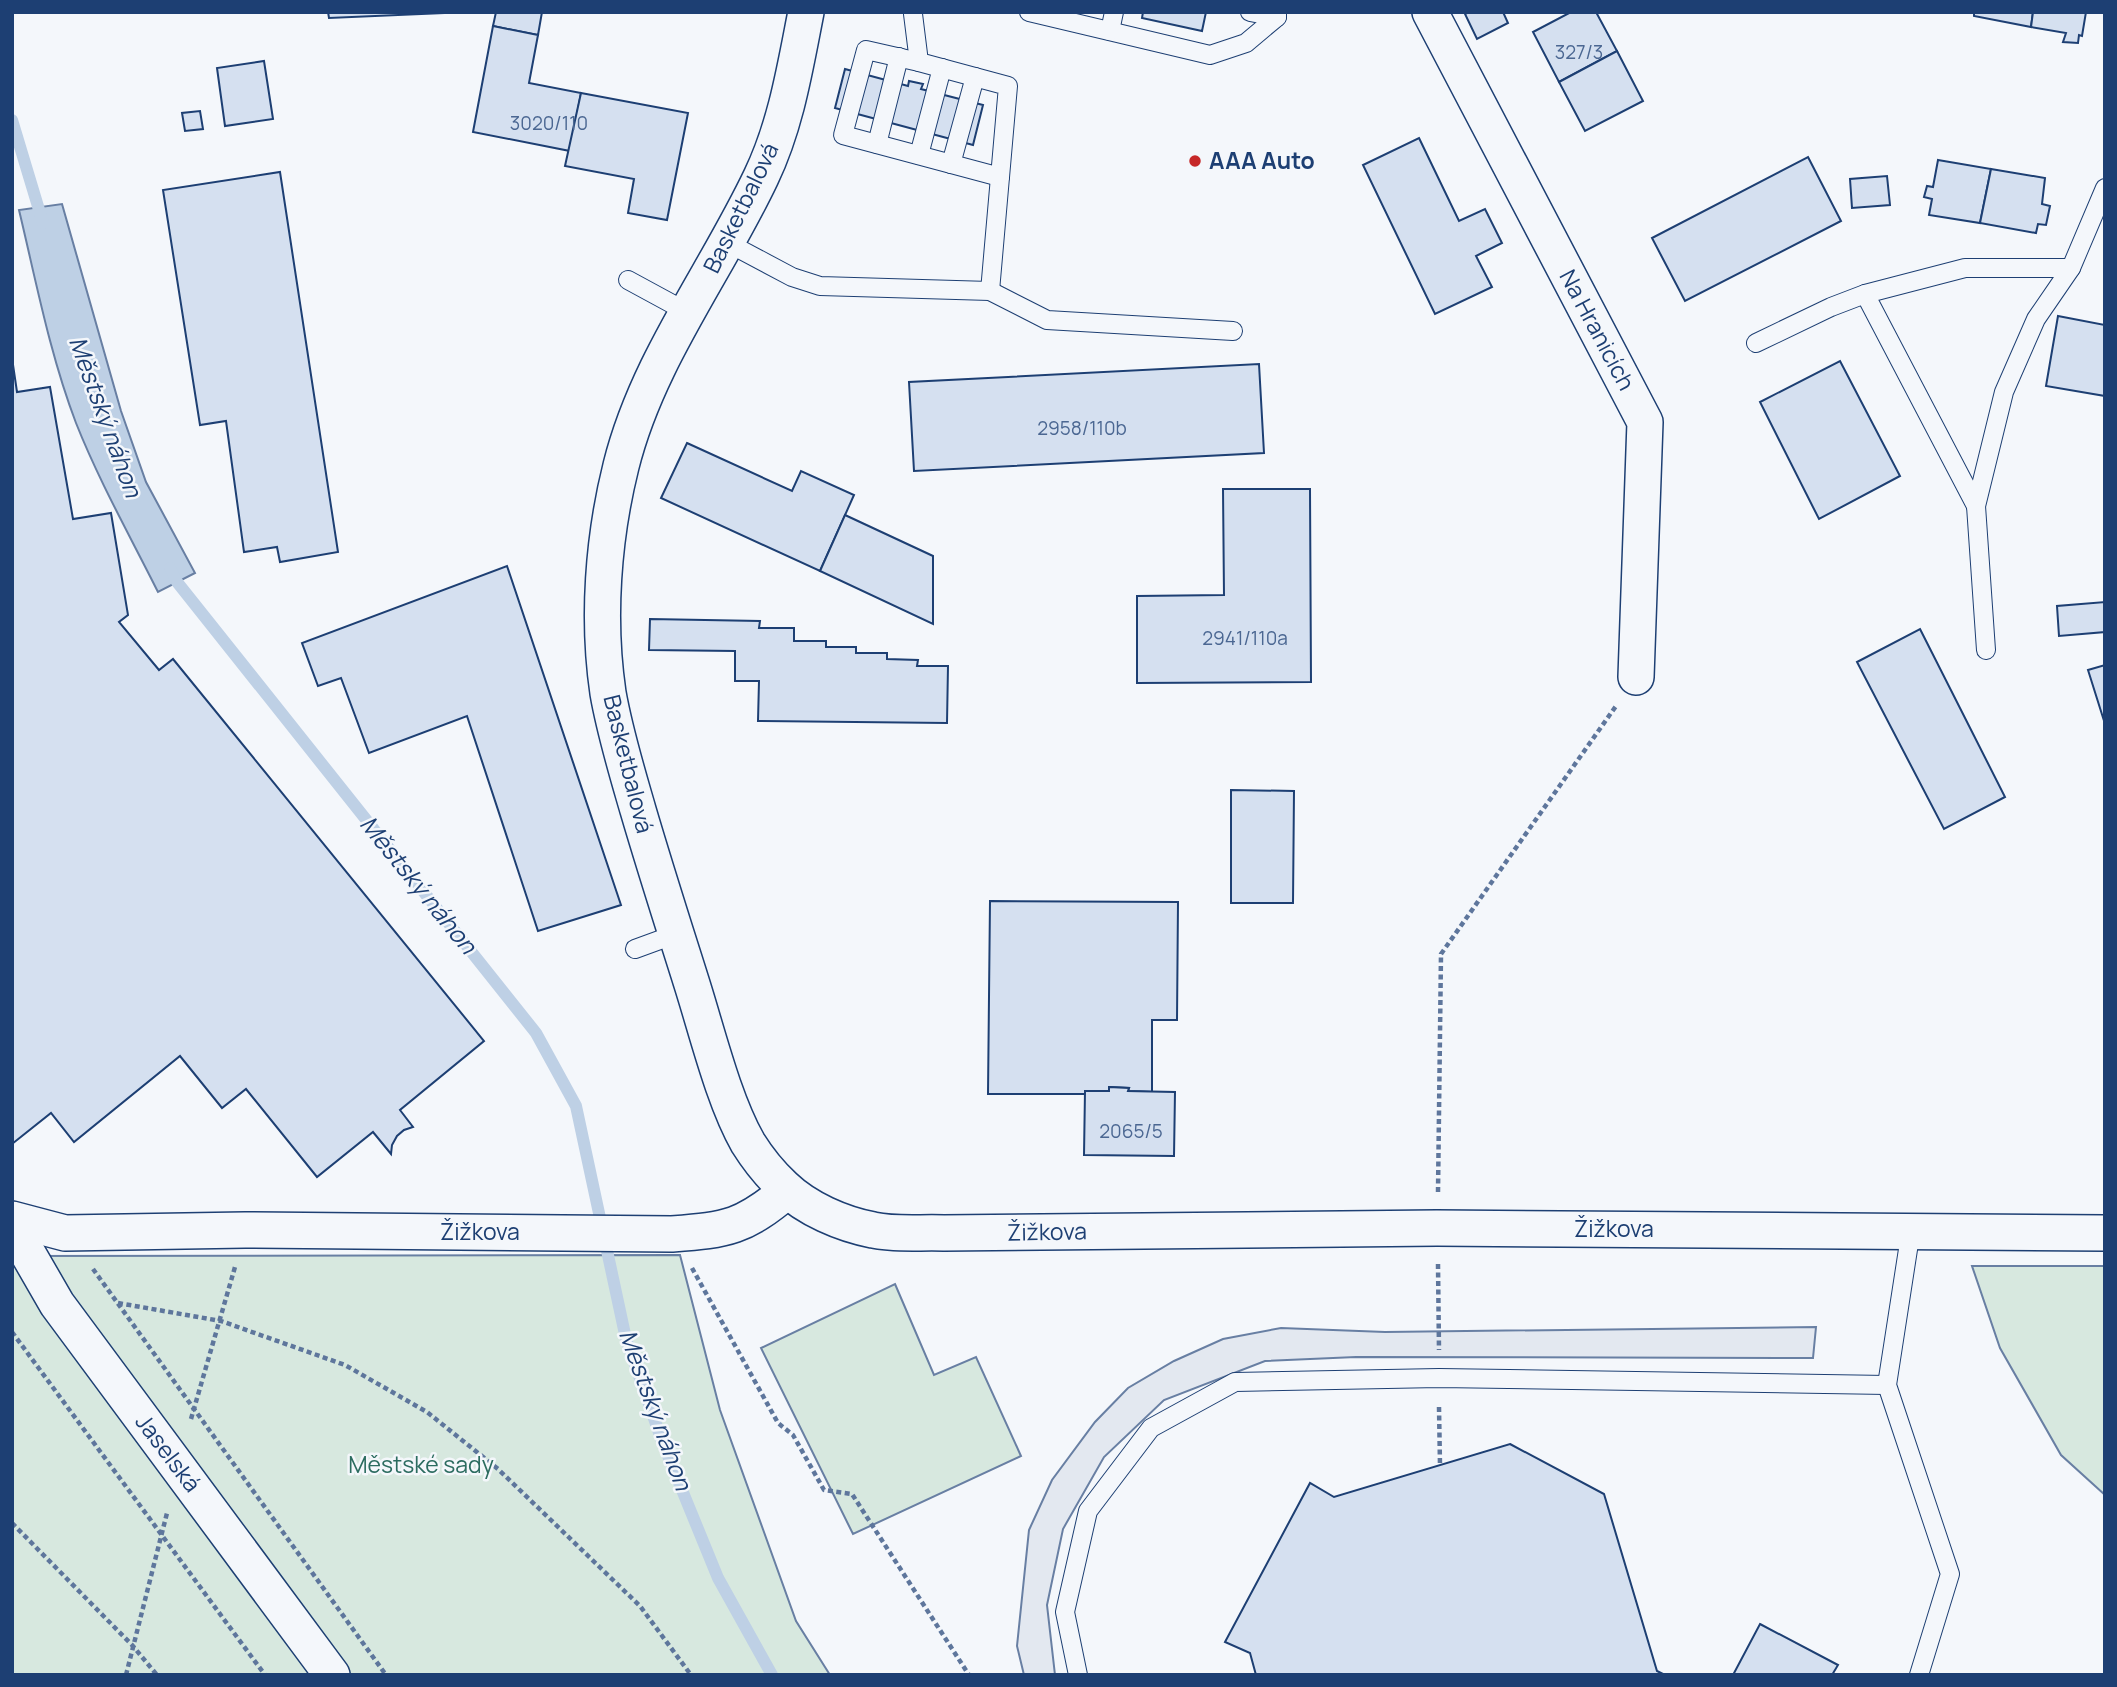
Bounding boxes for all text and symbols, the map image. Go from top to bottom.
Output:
house number: 327/3 [1555,39,1603,65]
house number: 3020/110 [510,110,588,136]
street label: Basketbalová [695,137,785,278]
place label: AAA Auto [1209,144,1315,176]
marker: AAA Auto [1187,153,1203,169]
street label: Na Hranicích [1553,263,1643,396]
water label: Městský náhon [62,332,151,502]
house number: 2958/110b [1037,415,1127,441]
house number: 2941/110a [1202,625,1288,651]
street label: Basketbalová [596,691,662,836]
water label: Městský náhon [353,808,486,961]
house number: 2065/5 [1099,1118,1163,1144]
street label: Žižkova [1574,1212,1654,1244]
street label: Žižkova [1007,1214,1087,1248]
street label: Žižkova [440,1215,520,1247]
water label: Městský náhon [612,1325,701,1495]
street label: Jaselská [129,1407,209,1498]
park label: Městské sady [348,1448,494,1480]

